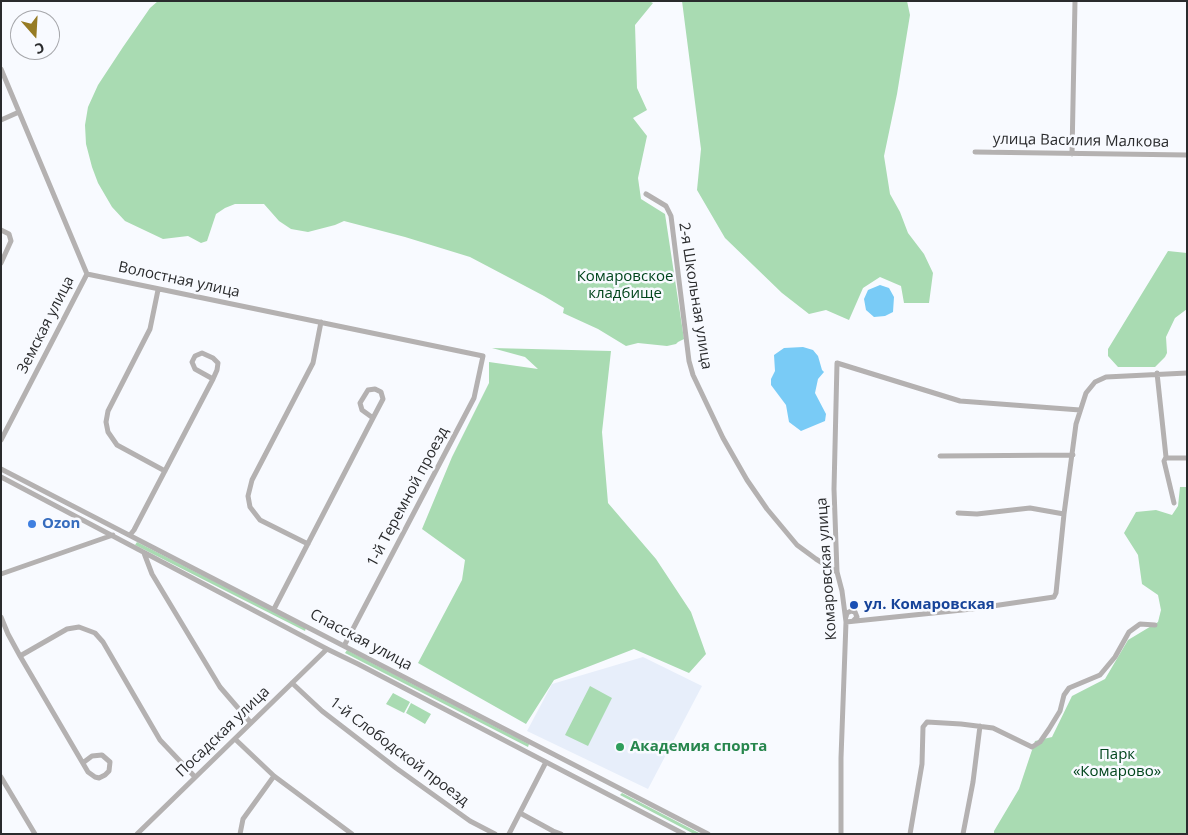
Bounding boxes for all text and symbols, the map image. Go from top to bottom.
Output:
north arrow [10,10,60,60]
text: С [32,38,47,59]
street label: улица Василия Малкова [993,130,1169,152]
street label: 2-я Школьная улица [674,221,716,371]
street label: Волостная улица [117,258,241,302]
park label: Комаровское кладбище [577,268,673,303]
street label: Земская улица [14,273,78,377]
street label: 1-й Теремной проезд [363,424,453,570]
street label: Комаровская улица [813,497,841,641]
place label: Ozon [42,515,80,533]
marker: Ozon [26,518,38,530]
place label: ул. Комаровская [864,596,995,614]
marker: ул. Комаровская [848,599,860,611]
street label: Спасская улица [307,606,415,674]
street label: Посадская улица [173,683,273,781]
street label: 1-й Слободской проезд [326,694,472,810]
place label: Академия спорта [630,738,767,756]
marker: Академия спорта [614,741,626,753]
park label: Парк «Комарово» [1073,746,1161,781]

